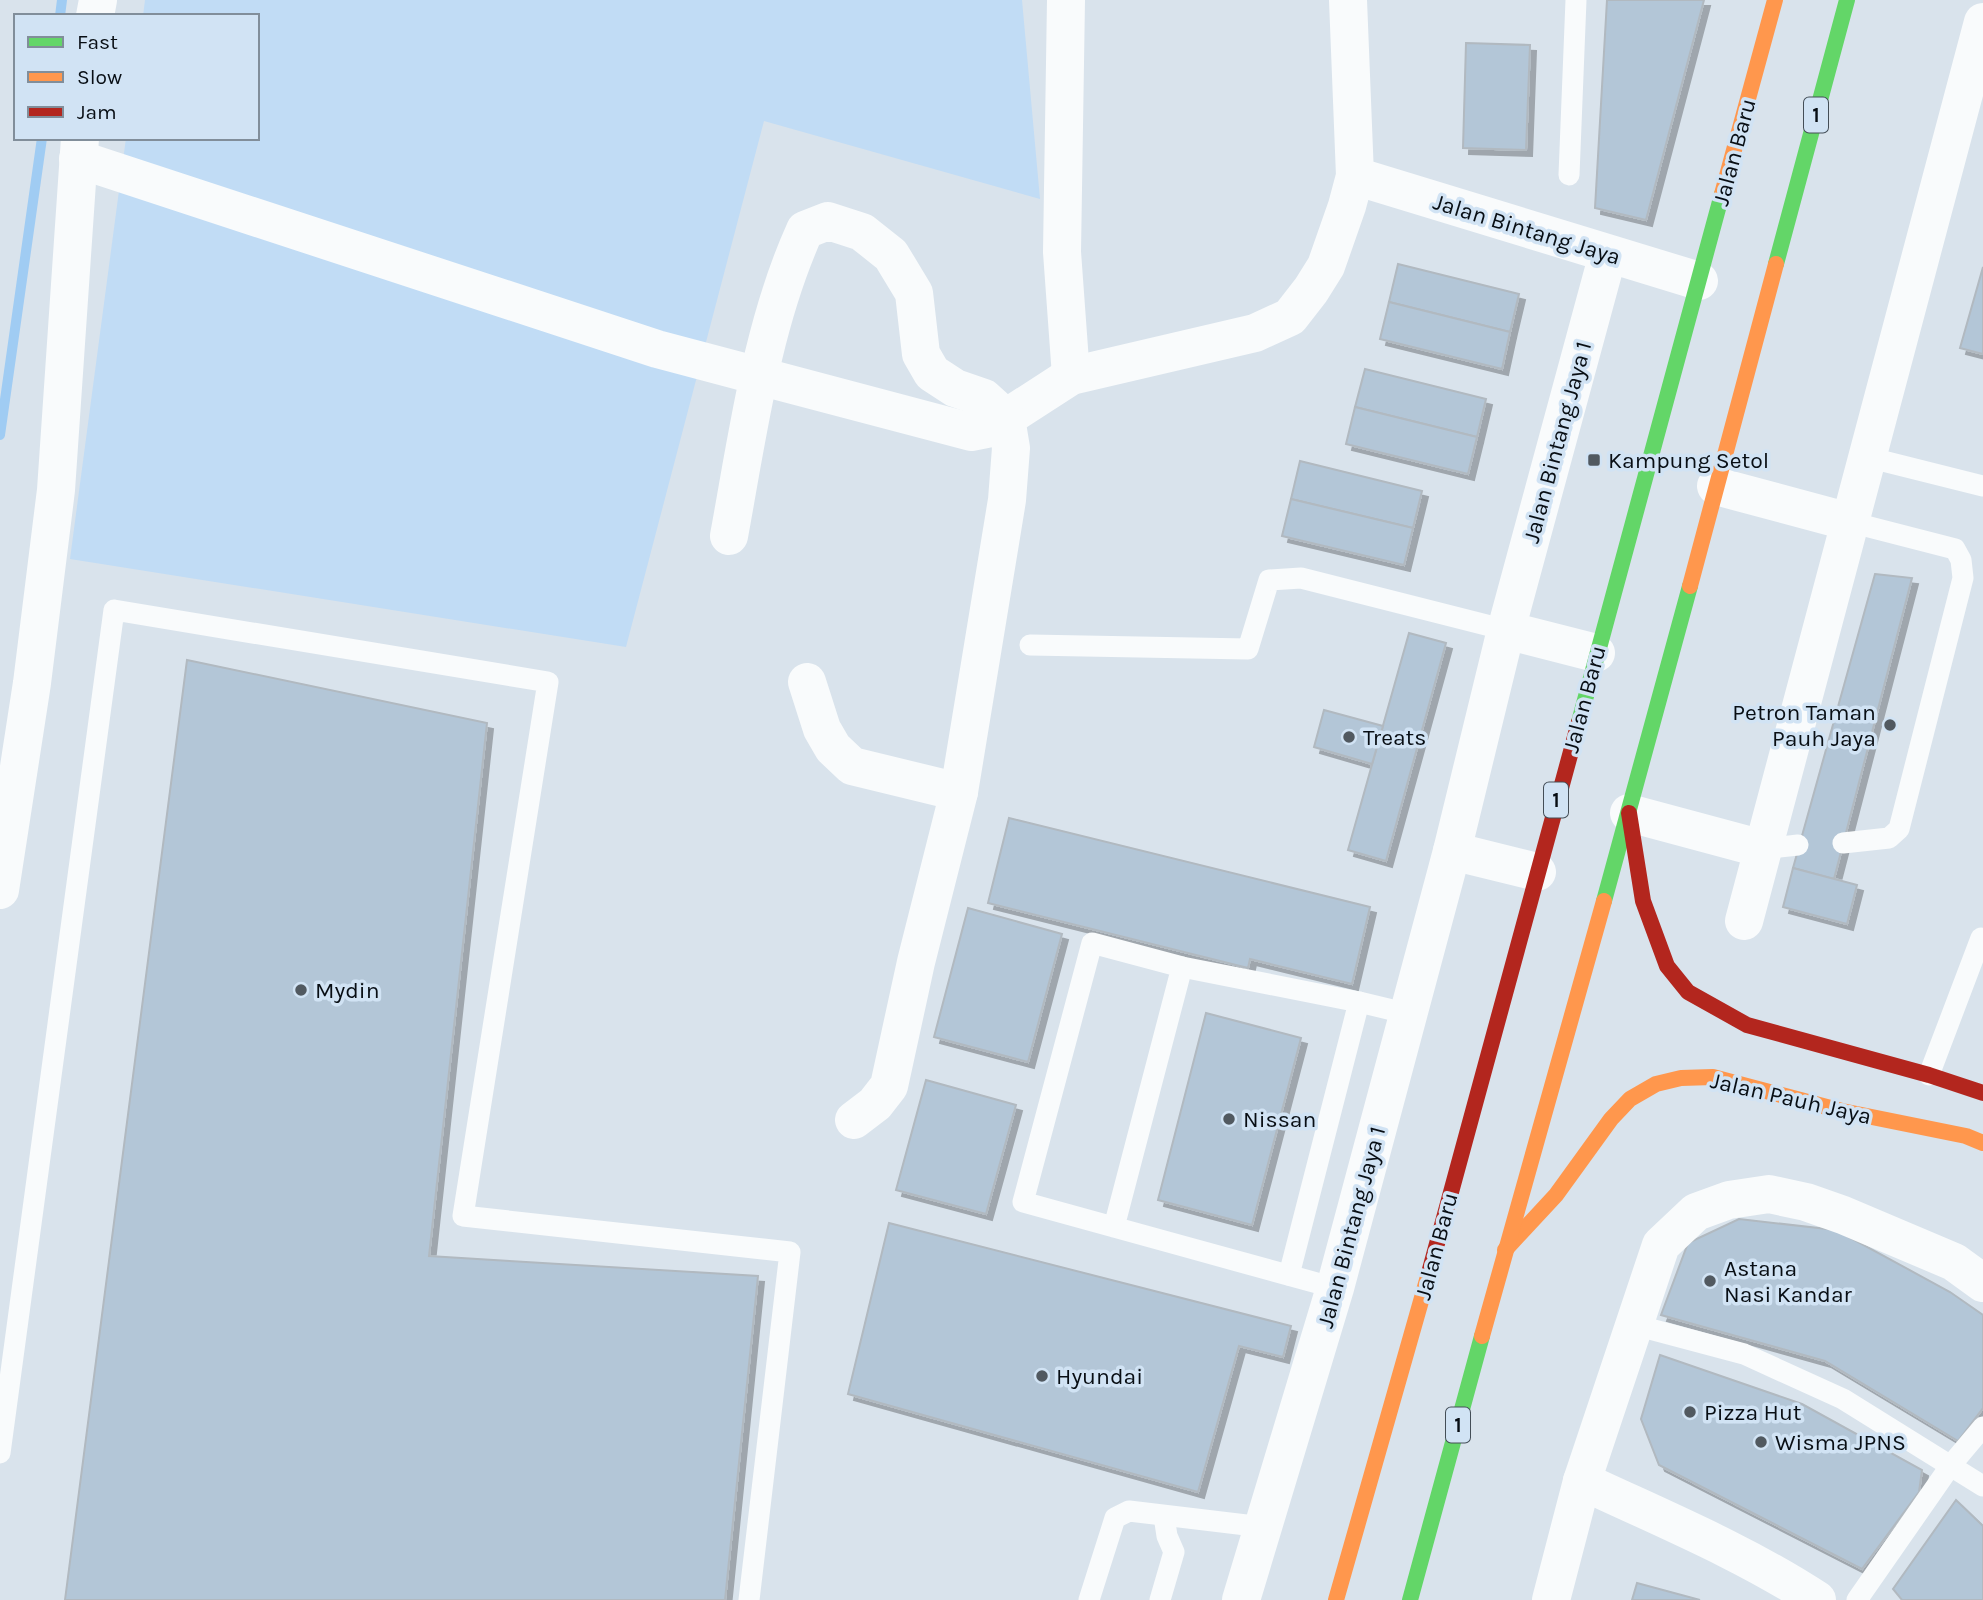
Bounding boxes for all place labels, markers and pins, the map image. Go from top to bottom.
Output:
place label: Kampung Setol [1608,447,1769,474]
marker: Kampung Setol [1586,452,1602,468]
place label: Petron Taman Pauh Jaya [1732,699,1876,752]
marker: Petron Taman Pauh Jaya [1882,717,1898,733]
place label: Treats [1363,724,1426,751]
marker: Treats [1341,729,1357,745]
place label: Mydin [315,977,380,1004]
marker: Mydin [293,982,309,998]
place label: Nissan [1243,1106,1316,1133]
marker: Nissan [1221,1111,1237,1127]
place label: Astana Nasi Kandar [1724,1255,1853,1308]
marker: Astana Nasi Kandar [1702,1273,1718,1289]
place label: Hyundai [1056,1363,1143,1390]
marker: Hyundai [1034,1368,1050,1384]
place label: Pizza Hut [1704,1399,1802,1426]
marker: Pizza Hut [1682,1404,1698,1420]
place label: Wisma JPNS [1775,1429,1906,1456]
marker: Wisma JPNS [1753,1434,1769,1450]

